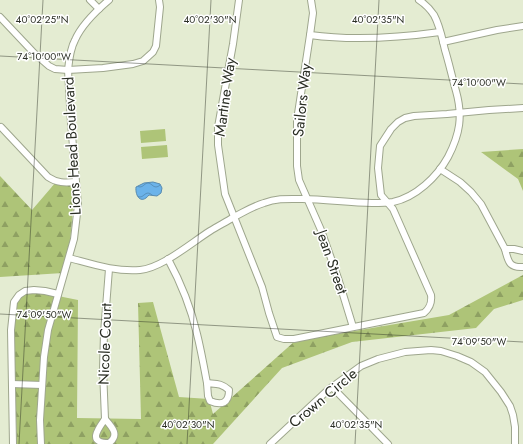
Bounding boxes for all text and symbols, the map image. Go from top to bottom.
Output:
text: 40°02'25"N [16,12,68,27]
text: 40°02'30"N [183,12,237,27]
text: 40°02'35"N [352,12,404,27]
text: 74°10'00"W [17,49,71,64]
street label: Martine Way [209,56,241,138]
street label: Sailors Way [287,62,317,138]
text: 74°10'00"W [452,75,506,90]
street label: Lions Head Boulevard [57,76,87,216]
street label: Jean Street [310,225,353,297]
street label: Nicole Court [93,302,117,385]
text: 74°09'50"W [17,307,71,322]
text: 74°09'50"W [452,334,506,349]
street label: Crown Circle [284,363,362,433]
text: 40°02'30"N [161,417,215,432]
text: 40°02'35"N [330,417,382,432]

